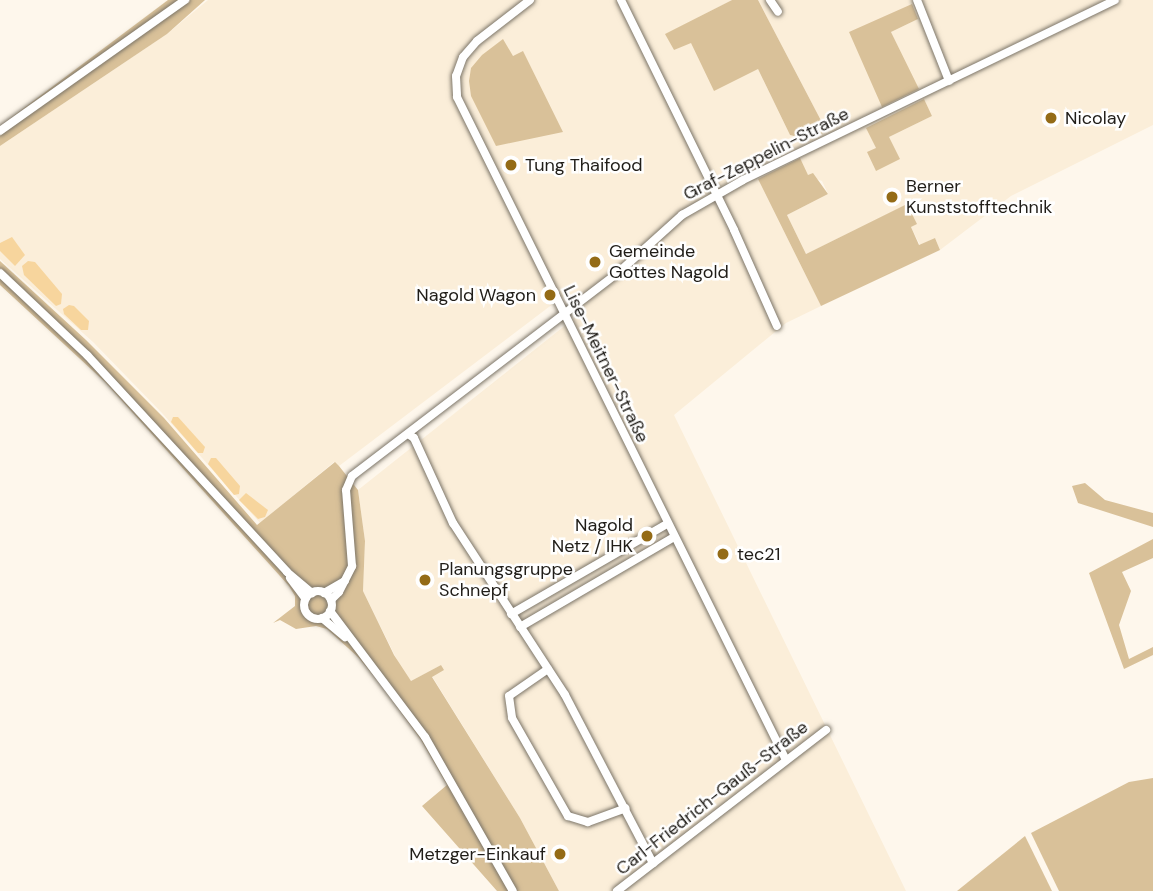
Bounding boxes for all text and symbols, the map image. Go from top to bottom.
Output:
street label: Graf-Zeppelin-Straße [680,103,852,205]
place label: Nicolay [1065,107,1126,129]
marker: Nicolay [1043,110,1059,126]
place label: Tung Thaifood [525,154,643,176]
marker: Tung Thaifood [503,157,519,173]
place label: Berner Kunststofftechnik [906,176,1052,218]
marker: Berner Kunststofftechnik [884,189,900,205]
place label: Gemeinde Gottes Nagold [609,241,729,284]
marker: Gemeinde Gottes Nagold [587,254,603,270]
street label: Lise-Meitner-Straße [559,282,653,446]
place label: Nagold Wagon [416,284,536,306]
marker: Nagold Wagon [542,287,558,303]
place label: Nagold Netz / IHK [552,515,633,558]
marker: Nagold Netz / IHK [639,528,655,544]
place label: tec21 [737,543,780,565]
marker: tec21 [715,546,731,562]
place label: Planungsgruppe Schnepf [439,559,573,602]
marker: Planungsgruppe Schnepf [417,572,433,588]
street label: Carl-Friedrich-Gauß-Straße [612,716,812,880]
place label: Metzger-Einkauf [409,843,546,865]
marker: Metzger-Einkauf [552,846,568,862]

